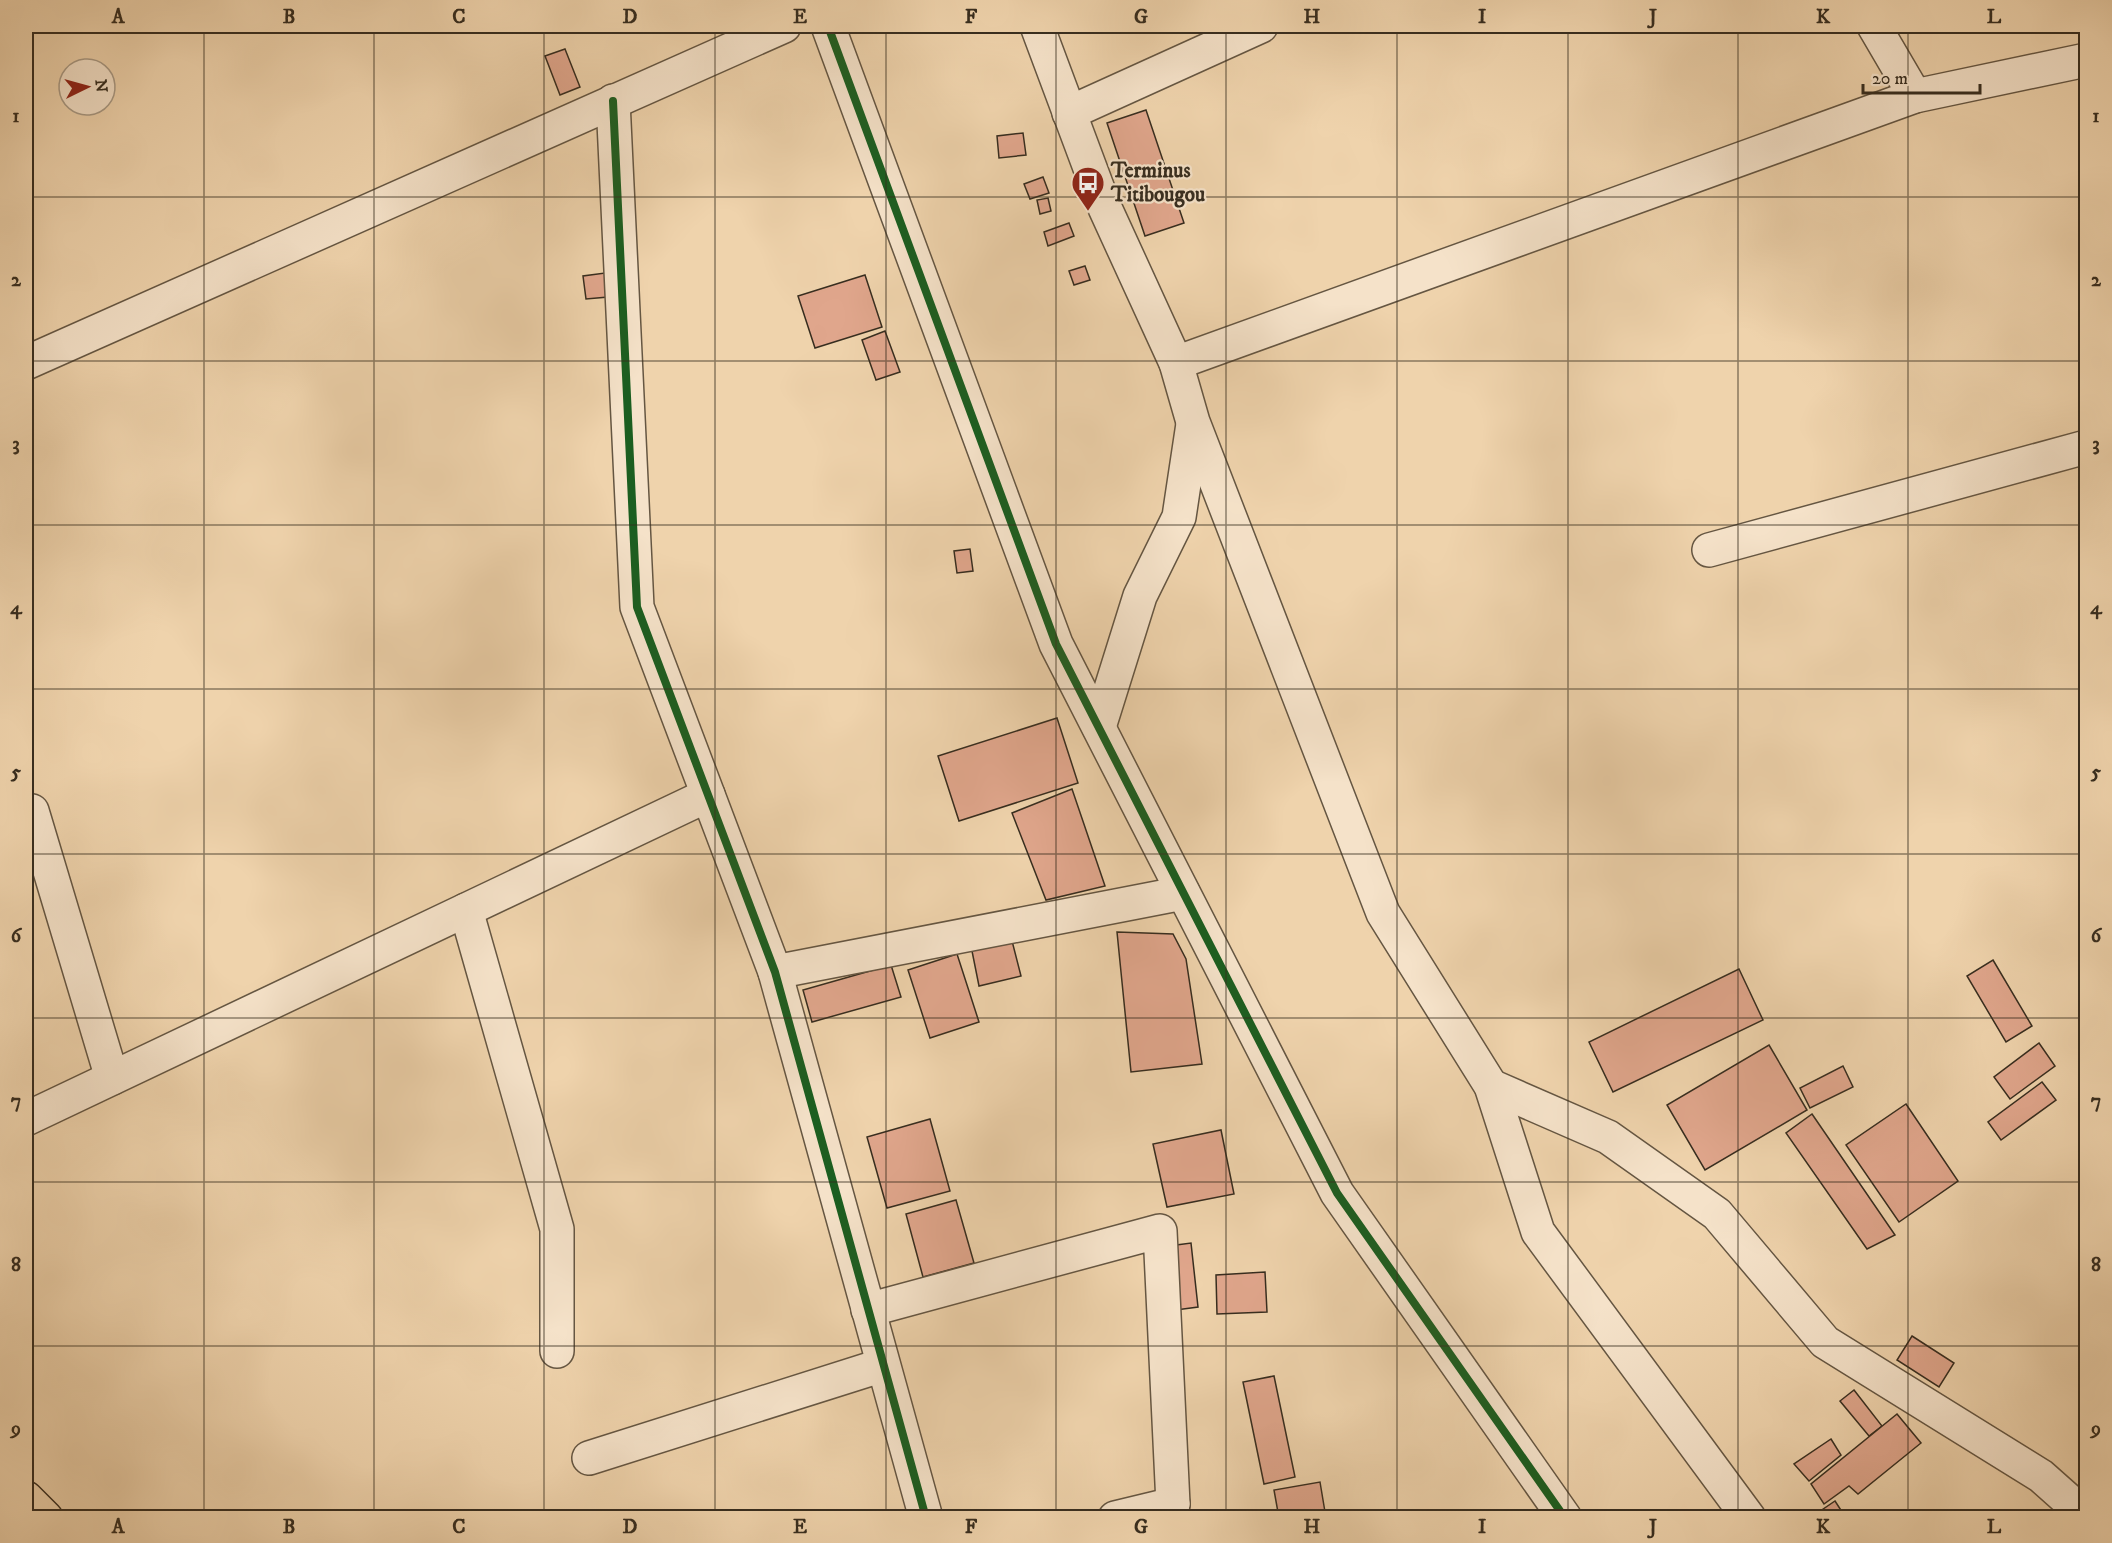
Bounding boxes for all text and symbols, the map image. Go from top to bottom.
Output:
text: A [111,5,126,30]
text: B [283,5,295,30]
text: C [452,5,466,30]
text: D [623,5,638,30]
text: E [793,5,807,30]
text: F [965,5,978,30]
text: G [1134,5,1148,30]
text: H [1304,5,1321,30]
text: I [1478,5,1486,30]
text: J [1647,5,1657,30]
text: K [1816,5,1831,30]
text: L [1987,5,2002,30]
north arrow [57,57,117,117]
scale bar [1863,57,1980,95]
text: 20 m [1872,68,1908,90]
text: N [90,78,111,93]
text: 1 [12,104,20,129]
text: 1 [2092,104,2100,129]
place label: Terminus Titibougou [1110,158,1205,208]
bus stop icon: Terminus Titibougou [1070,165,1106,212]
text: 2 [11,268,22,293]
text: 2 [2091,268,2102,293]
text: 3 [12,432,20,457]
text: 3 [2092,432,2100,457]
text: 4 [10,596,23,621]
text: 4 [2090,596,2103,621]
text: 5 [10,760,21,785]
text: 5 [2090,760,2101,785]
text: 6 [11,924,23,949]
text: 6 [2091,924,2103,949]
text: 7 [11,1089,21,1114]
text: 7 [2091,1089,2101,1114]
text: 8 [11,1253,21,1278]
text: 8 [2091,1253,2101,1278]
text: 9 [9,1417,21,1442]
text: 9 [2089,1417,2101,1442]
text: A [111,1515,126,1540]
text: B [283,1515,295,1540]
text: C [452,1515,466,1540]
text: D [623,1515,638,1540]
text: E [793,1515,807,1540]
text: F [965,1515,978,1540]
text: G [1134,1515,1148,1540]
text: H [1304,1515,1321,1540]
text: I [1478,1515,1486,1540]
text: J [1647,1515,1657,1540]
text: K [1816,1515,1831,1540]
text: L [1987,1515,2002,1540]

